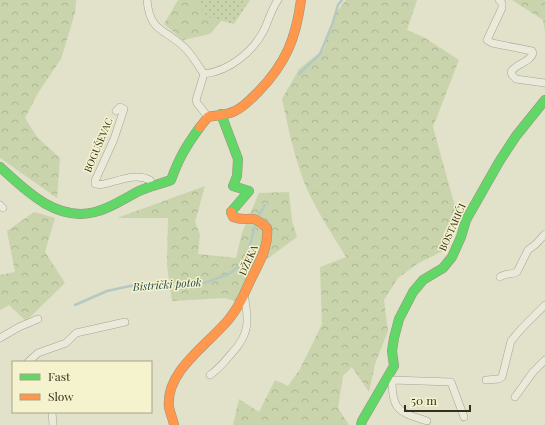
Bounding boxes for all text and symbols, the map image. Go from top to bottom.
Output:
street label: BOGUŠEVAC [80,116,116,174]
street label: BOSTARIĆI [435,201,469,253]
street label: DŽEKA [235,242,261,277]
water label: Bistrički potok [131,274,202,294]
legend [12,361,152,413]
text: Fast [48,368,71,384]
scale bar [405,387,470,413]
text: Slow [48,388,74,404]
text: 50 m [411,392,437,408]

